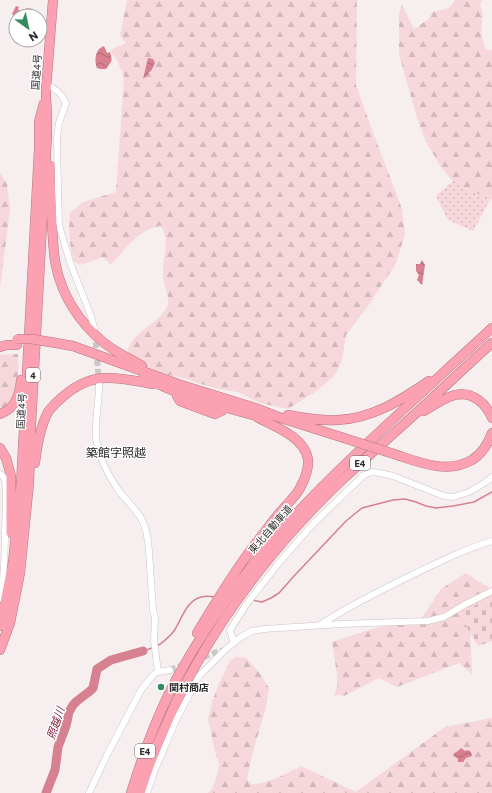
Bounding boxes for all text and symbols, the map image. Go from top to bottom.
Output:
north arrow [8,8,48,48]
text: N [27,29,41,45]
street label: 国道4号 [29,54,43,90]
road number: 4 [26,368,40,382]
street label: 国道4号 [14,393,28,429]
district label: 築館字照越 [86,445,146,459]
road number: E4 [350,456,370,470]
street label: 東北自動車道 [246,502,294,556]
place label: 関村商店 [169,681,209,693]
marker: 関村商店 [156,682,166,692]
water label: 照越川 [43,704,67,741]
road number: E4 [135,744,155,758]

